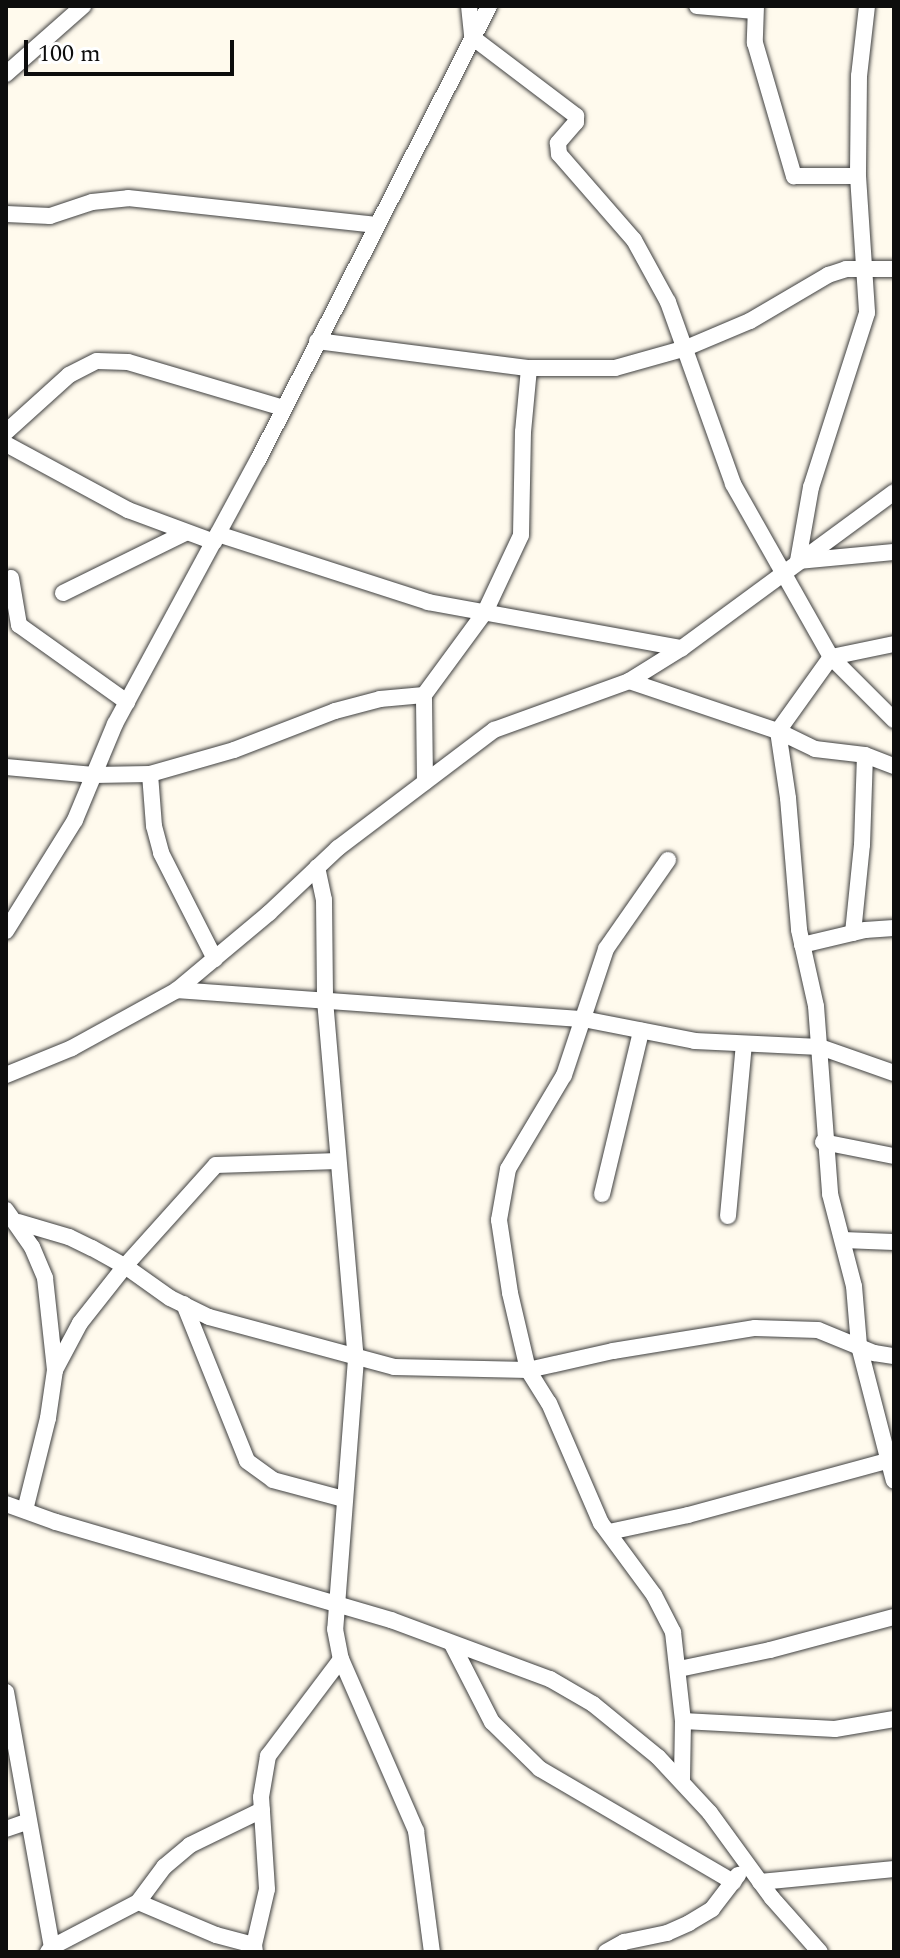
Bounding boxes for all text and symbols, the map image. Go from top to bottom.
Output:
scale bar [28,24,238,74]
text: 100 m [38,36,101,72]

